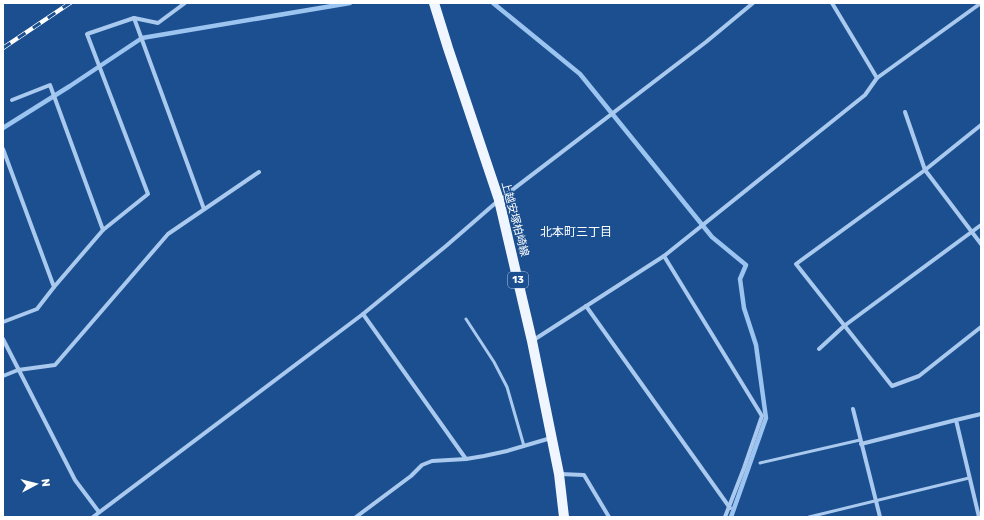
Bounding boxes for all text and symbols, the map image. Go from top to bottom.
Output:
street label: 上越安塚柏崎線 [499,180,531,258]
district label: 北本町三丁目 [540,225,612,239]
road number: 13 [508,272,528,288]
north arrow [16,464,56,504]
text: N [38,478,52,488]

